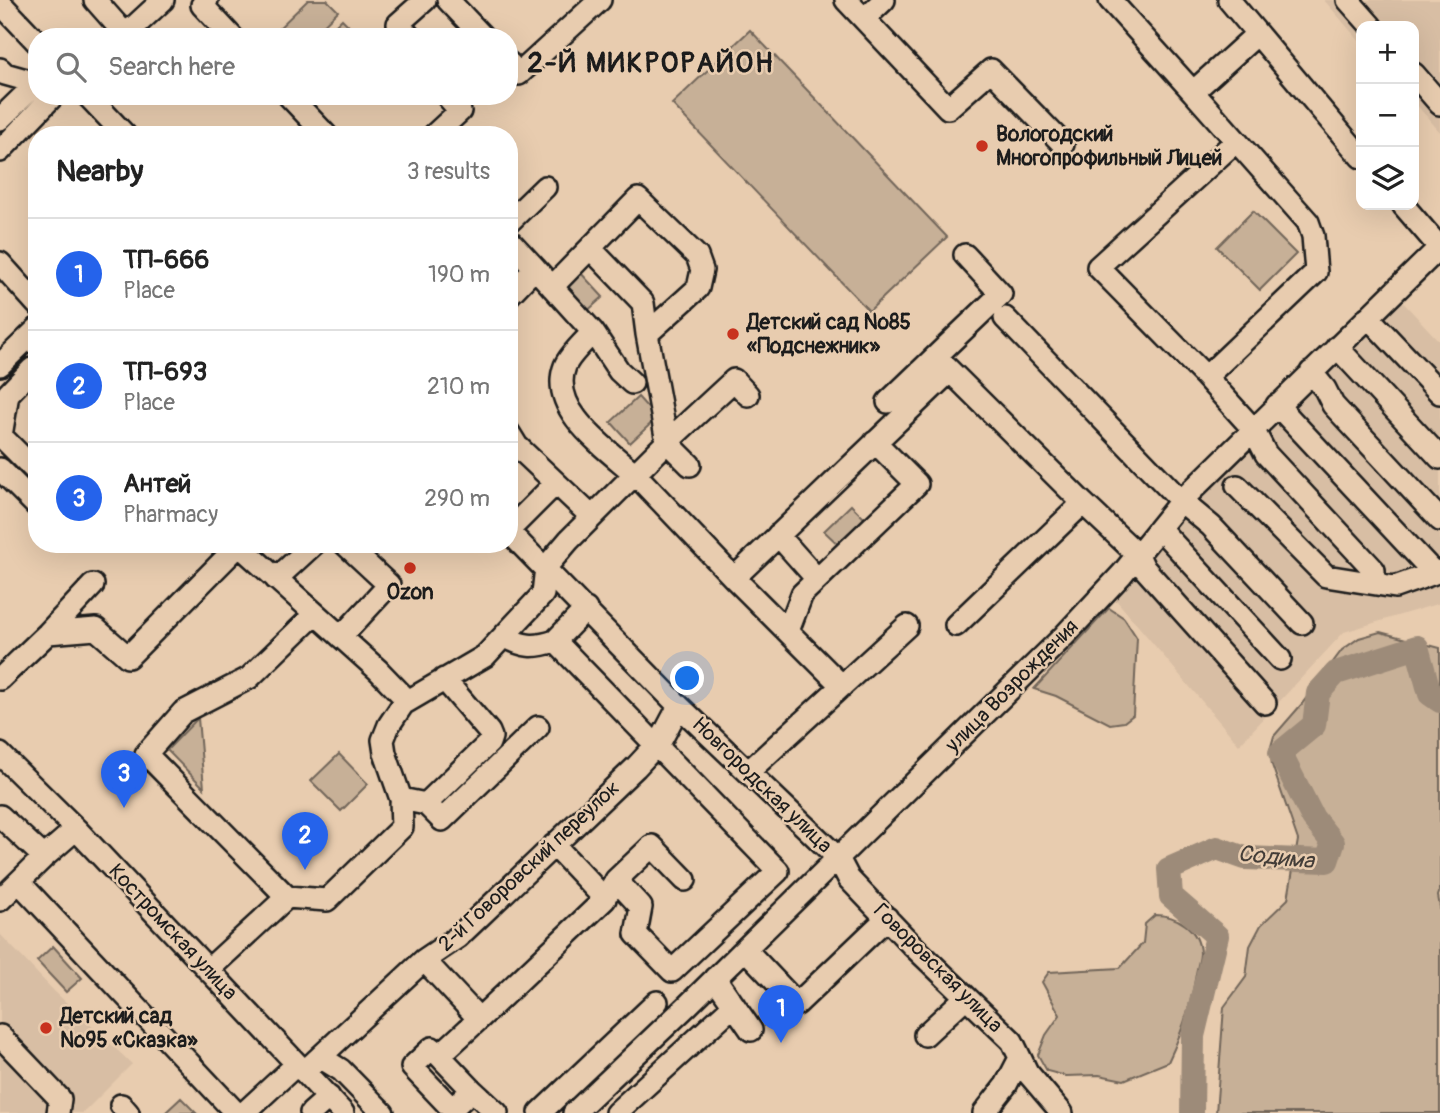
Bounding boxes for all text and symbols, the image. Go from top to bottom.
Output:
map controls [1356,21,1419,210]
button: + [1356,21,1419,84]
search box [28,28,518,105]
district label: 2-Й МИКРОРАЙОН [527,46,775,81]
icon: search [52,48,90,86]
text: Search here [108,51,235,83]
button: − [1356,84,1419,147]
place label: Вологодский Многопрофильный Лицей [996,121,1222,172]
marker: Вологодский Многопрофильный Лицей [974,138,990,154]
button: layers [1356,147,1419,210]
text: Nearby [56,153,143,190]
text: 3 results [407,157,490,186]
text: ТП-666 [123,244,210,276]
text: 1 [75,260,84,289]
text: 190 m [428,260,490,289]
text: Place [123,276,175,305]
place label: Детский сад №85 «Подснежник» [745,309,911,360]
marker: Детский сад №85 «Подснежник» [725,326,741,342]
text: ТП-693 [123,356,207,388]
text: 2 [73,372,85,401]
text: 210 m [427,372,490,401]
text: Place [123,388,175,417]
text: Антей [123,468,191,500]
text: 3 [73,484,85,513]
text: 290 m [424,484,490,513]
text: Pharmacy [123,500,218,529]
marker: Ozon [402,560,418,576]
place label: Ozon [386,579,434,606]
street label: улица Возрождения [939,614,1084,759]
your location [670,661,704,695]
street label: Новгородская улица [686,711,838,859]
pin: 3 [101,750,147,808]
street label: 2-й Говоровский переулок [432,775,626,957]
pin: 2 [282,812,328,870]
water label: Содима [1236,839,1317,876]
street label: Костромская улица [103,858,243,1006]
street label: Говоровская улица [867,897,1009,1039]
pin: 1 [758,985,804,1043]
place label: Детский сад №95 «Сказка» [58,1003,198,1054]
marker: Детский сад №95 «Сказка» [38,1020,54,1036]

